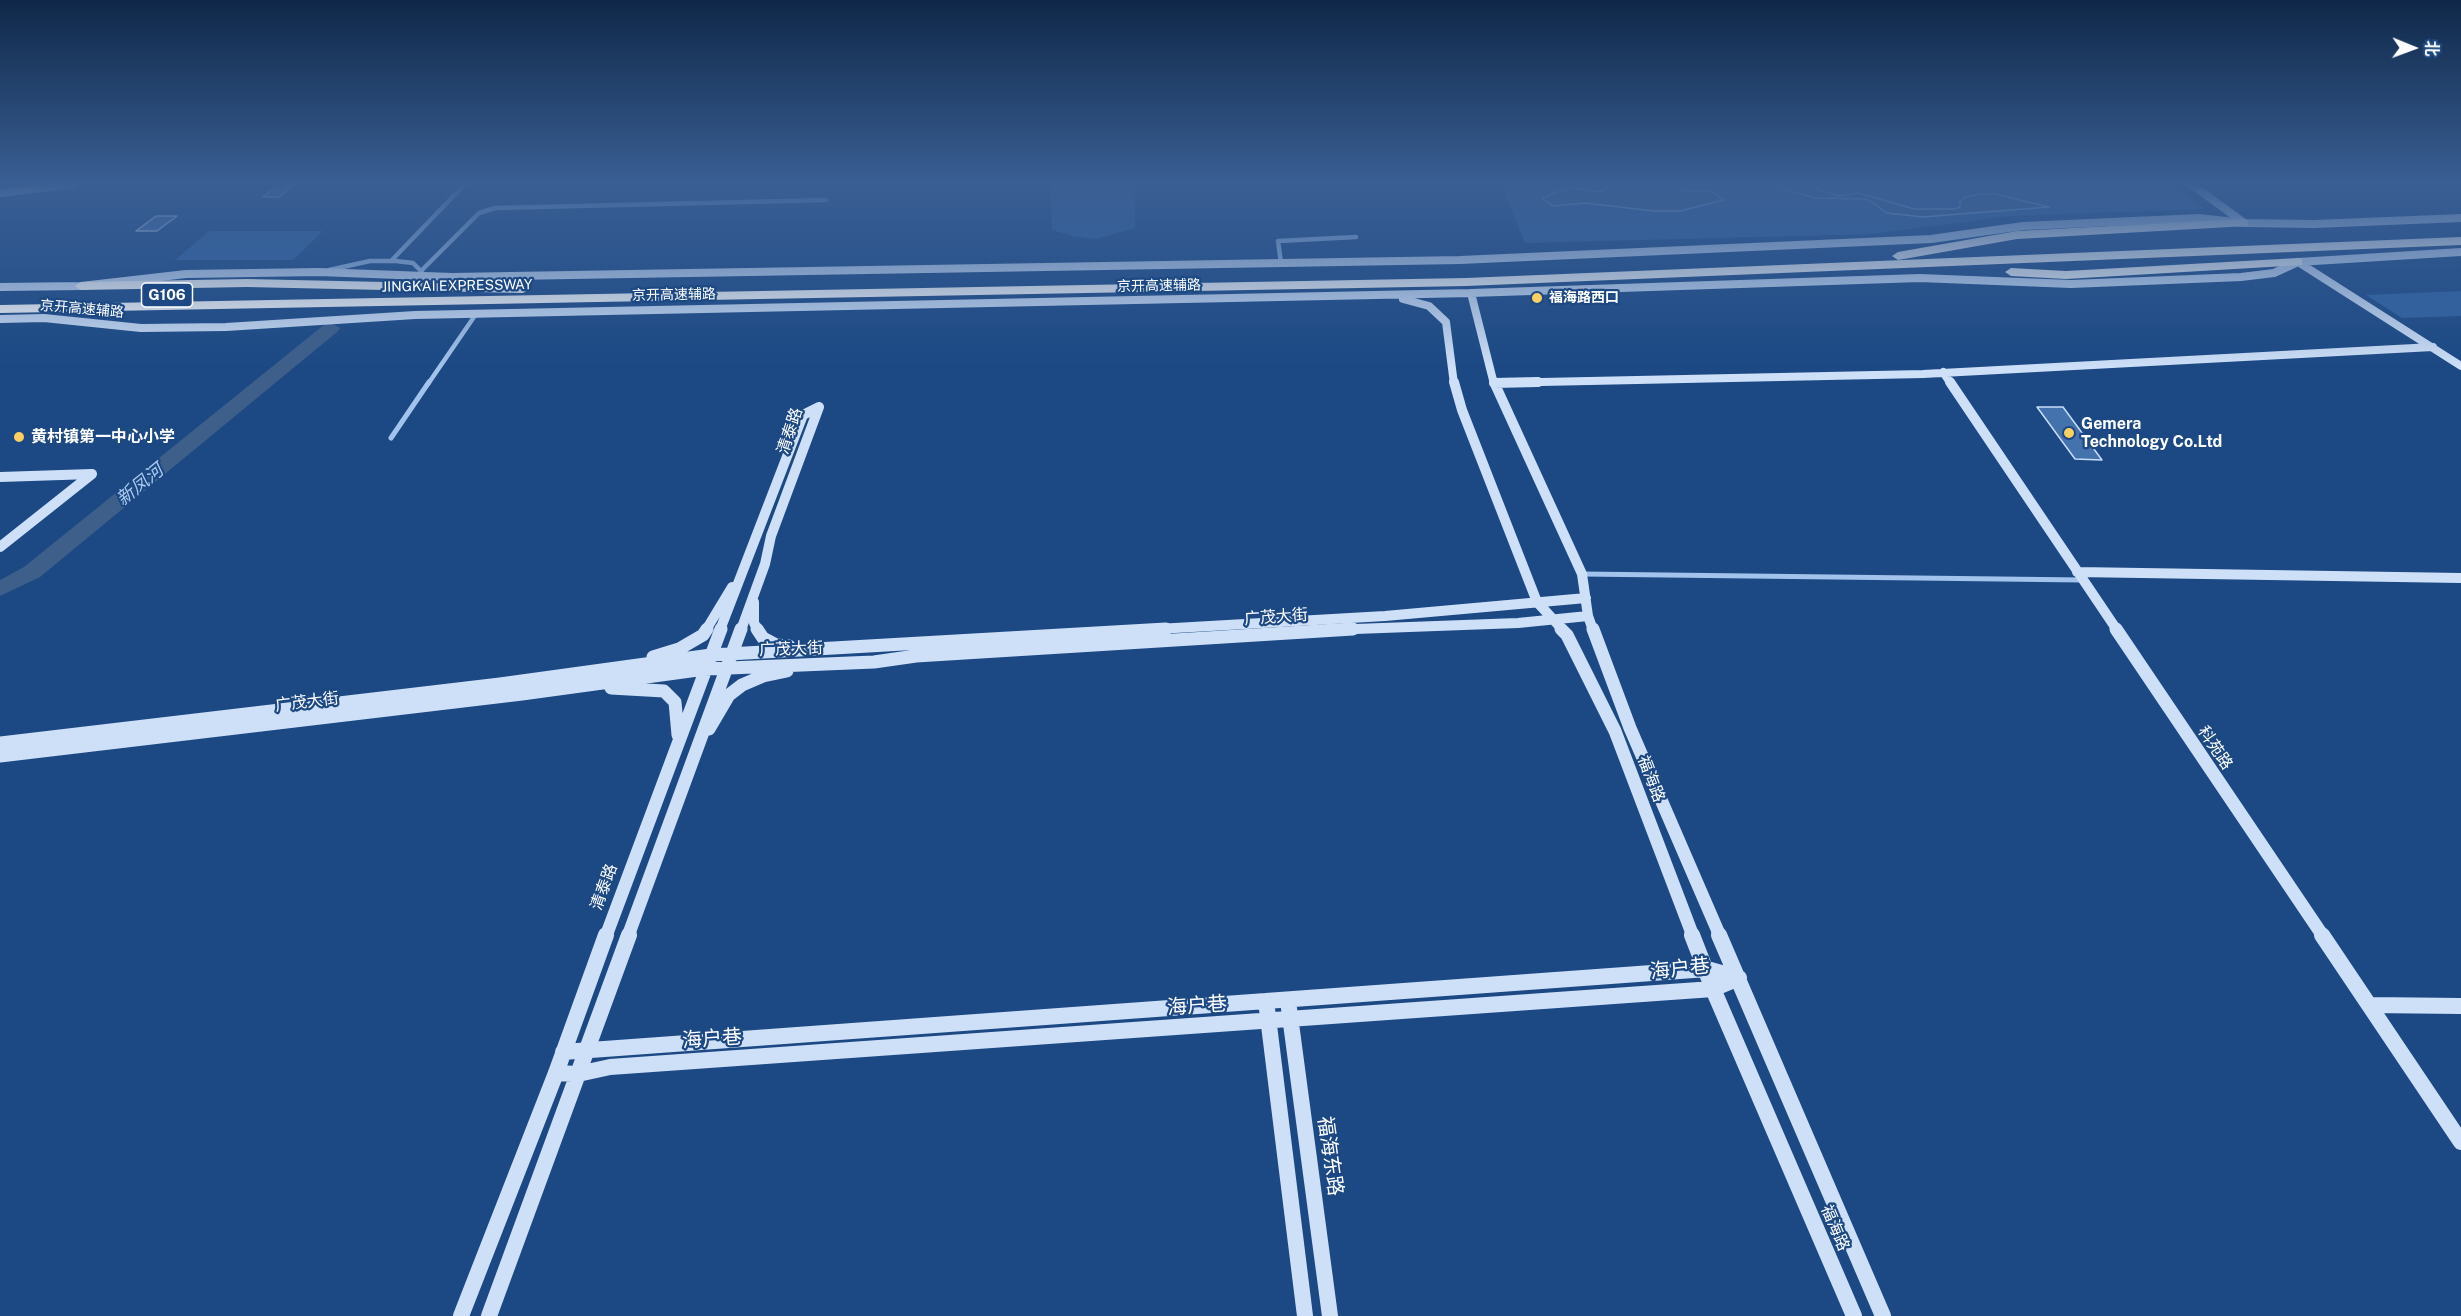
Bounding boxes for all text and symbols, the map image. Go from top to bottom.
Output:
north arrow [2383,18,2443,78]
text: 北 [2422,40,2441,56]
street label: JINGKAI EXPRESSWAY [382,276,532,296]
street label: 京开高速辅路 [1117,277,1201,295]
road number: G106 [142,283,192,307]
street label: 京开高速辅路 [632,286,716,304]
place label: 福海路西口 [1549,290,1619,306]
marker: 福海路西口 [1530,291,1544,305]
street label: 京开高速辅路 [39,297,125,321]
street label: 清泰路 [773,405,807,457]
place label: Gemera Technology Co.Ltd [2081,414,2222,452]
marker: Gemera Technology Co.Ltd [2062,426,2076,440]
place label: 黄村镇第一中心小学 [31,427,175,447]
marker: 黄村镇第一中心小学 [12,430,26,444]
water label: 新凤河 [112,460,168,510]
street label: 广茂大街 [1243,605,1309,629]
street label: 广茂大街 [759,638,823,660]
street label: 广茂大街 [274,689,340,715]
street label: 科苑路 [2194,723,2236,773]
street label: 福海路 [1633,753,1669,805]
street label: 清泰路 [587,861,621,913]
street label: 海户巷 [1649,954,1711,984]
street label: 海户巷 [1166,992,1228,1020]
street label: 海户巷 [681,1025,743,1053]
street label: 福海东路 [1313,1115,1347,1197]
street label: 福海路 [1817,1202,1853,1254]

